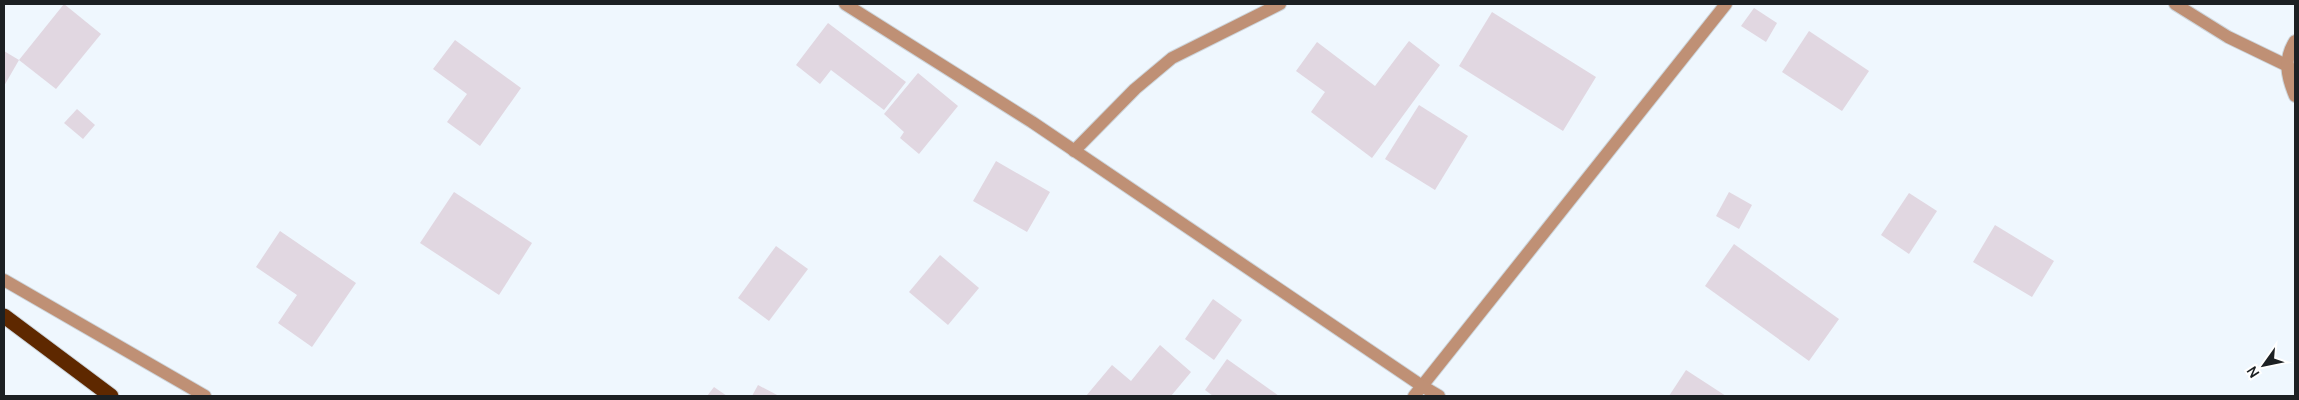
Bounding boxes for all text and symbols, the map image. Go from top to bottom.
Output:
north arrow [2239,340,2289,390]
text: N [2242,363,2263,382]

